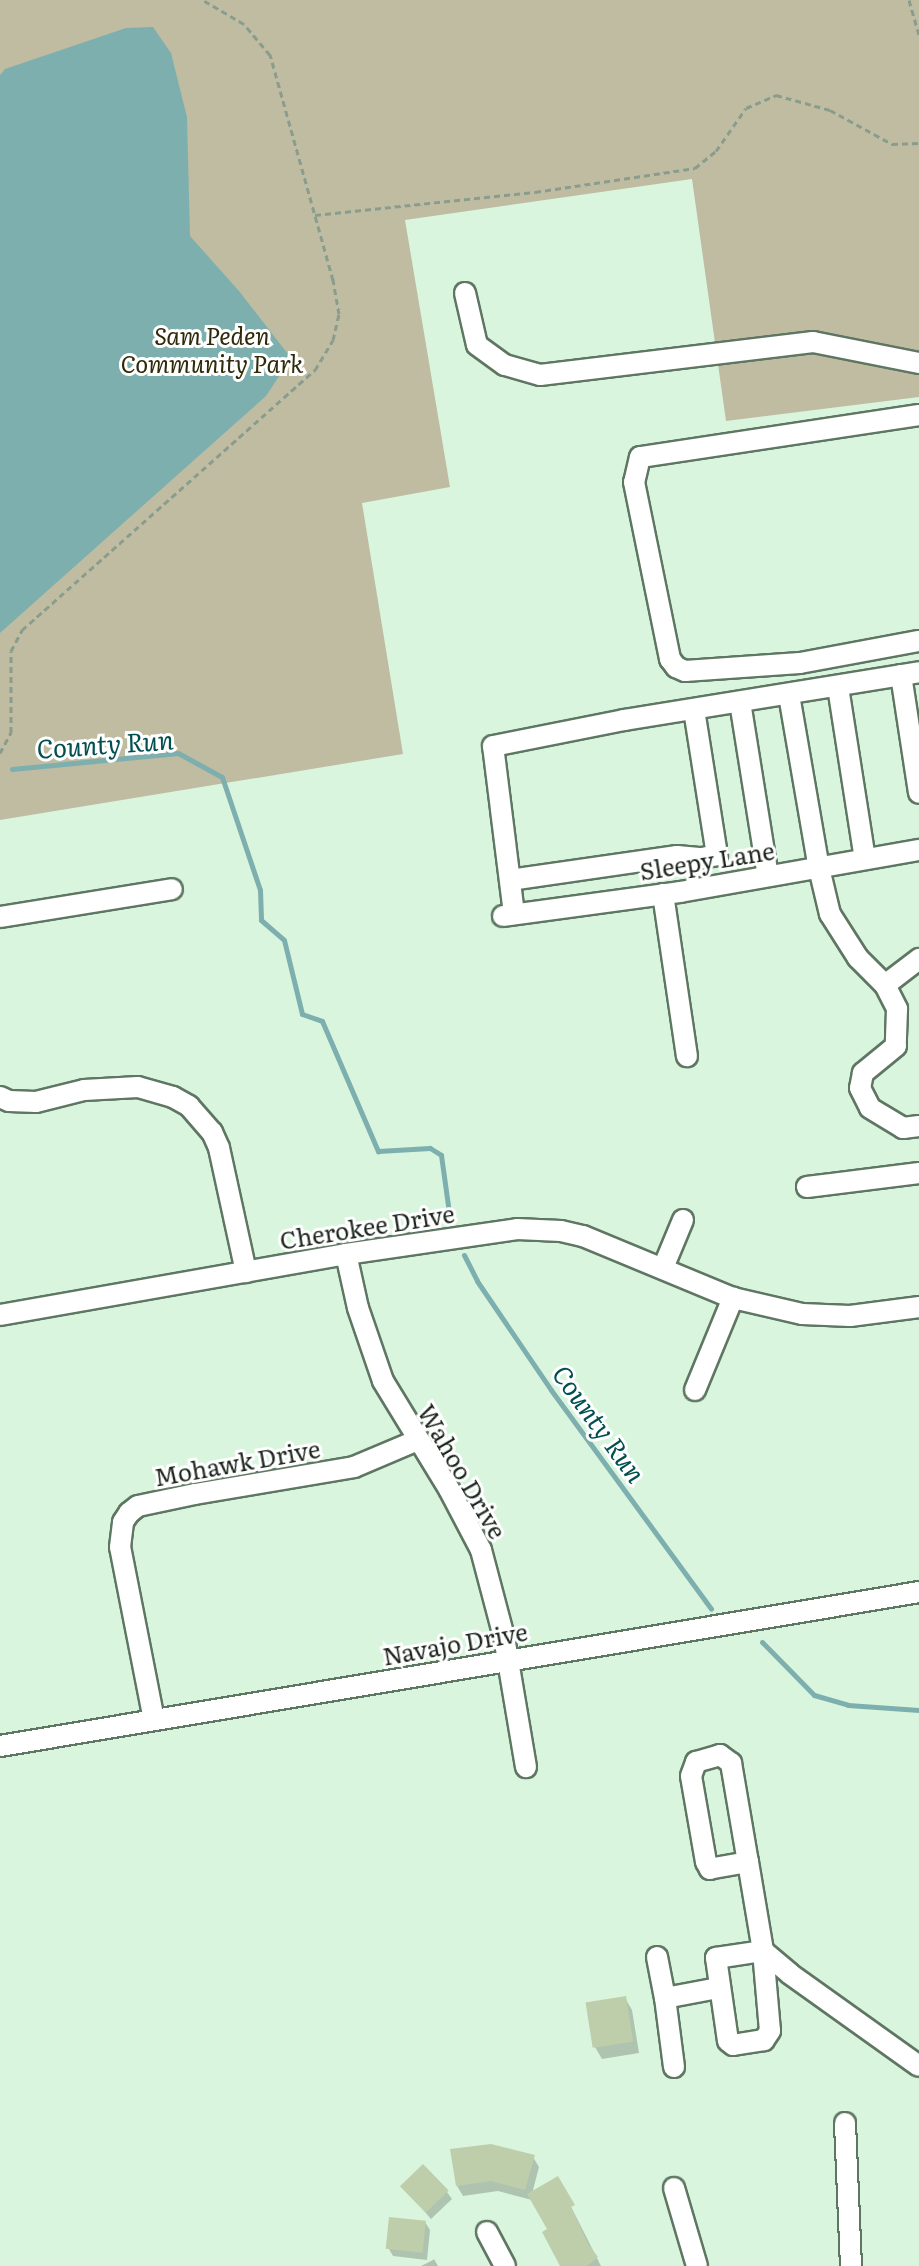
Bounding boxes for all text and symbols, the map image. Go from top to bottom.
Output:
park label: Sam Peden Community Park [120,321,304,377]
water label: County Run [36,723,174,763]
street label: Sleepy Lane [638,835,776,885]
street label: Cherokee Drive [278,1198,456,1254]
water label: County Run [547,1358,653,1488]
street label: Wahoo Drive [413,1399,513,1543]
street label: Mohawk Drive [152,1433,322,1491]
street label: Navajo Drive [380,1616,530,1670]

